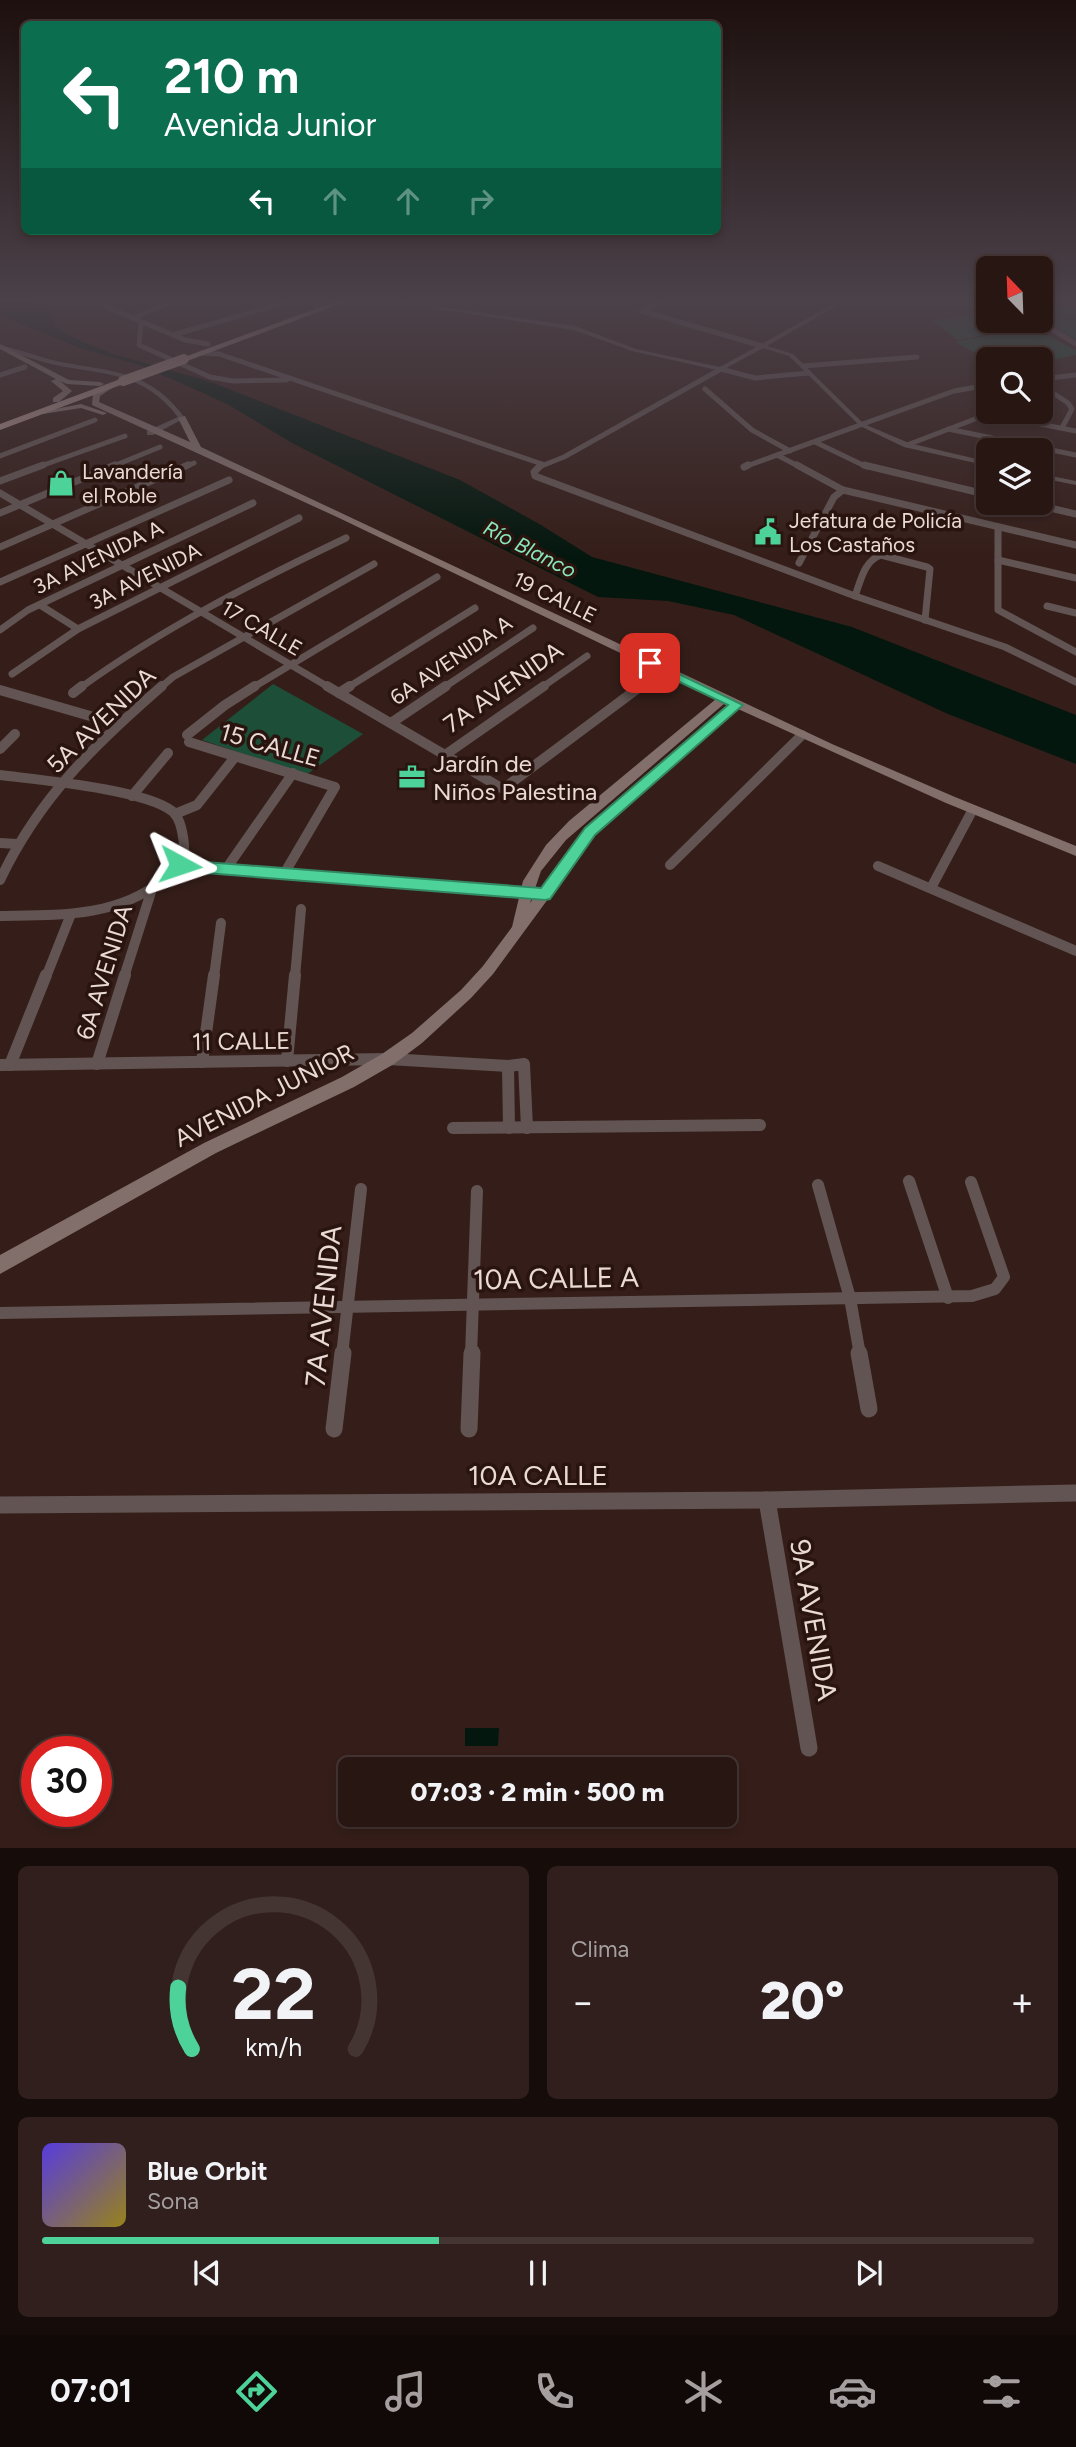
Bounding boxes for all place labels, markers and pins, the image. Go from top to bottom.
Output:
place label: Lavandería el Roble [82,459,183,508]
shop icon: Lavandería el Roble [46,468,76,498]
place label: Jefatura de Policía Los Castaños [789,508,962,557]
public building icon: Jefatura de Policía Los Castaños [753,517,783,547]
pin [620,633,680,693]
place label: Jardín de Niños Palestina [433,749,597,806]
office icon: Jardín de Niños Palestina [397,762,427,792]

